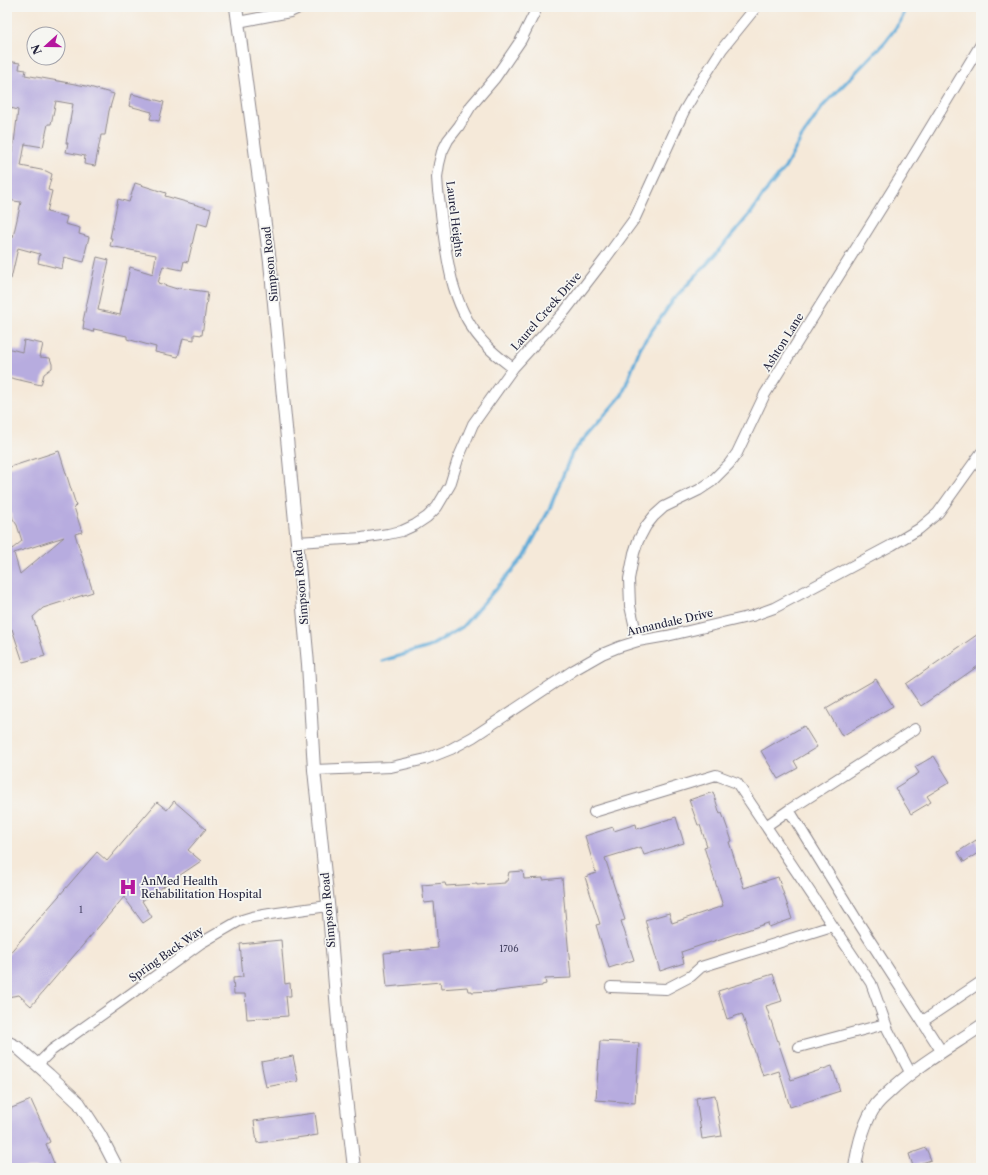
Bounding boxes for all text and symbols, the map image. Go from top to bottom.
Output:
north arrow [26,26,66,66]
text: N [28,42,45,57]
street label: Laurel Heights [443,180,467,258]
street label: Simpson Road [259,225,281,302]
street label: Laurel Creek Drive [508,269,584,353]
street label: Ashton Lane [759,310,807,375]
street label: Simpson Road [291,548,311,625]
street label: Annandale Drive [625,605,714,639]
street label: Simpson Road [318,871,338,948]
place label: AnMed Health Rehabilitation Hospital [140,874,262,901]
hospital icon: AnMed Health Rehabilitation Hospital [118,877,138,897]
house number: 1 [79,904,83,915]
street label: Spring Back Way [126,923,207,985]
house number: 1706 [499,943,519,954]

